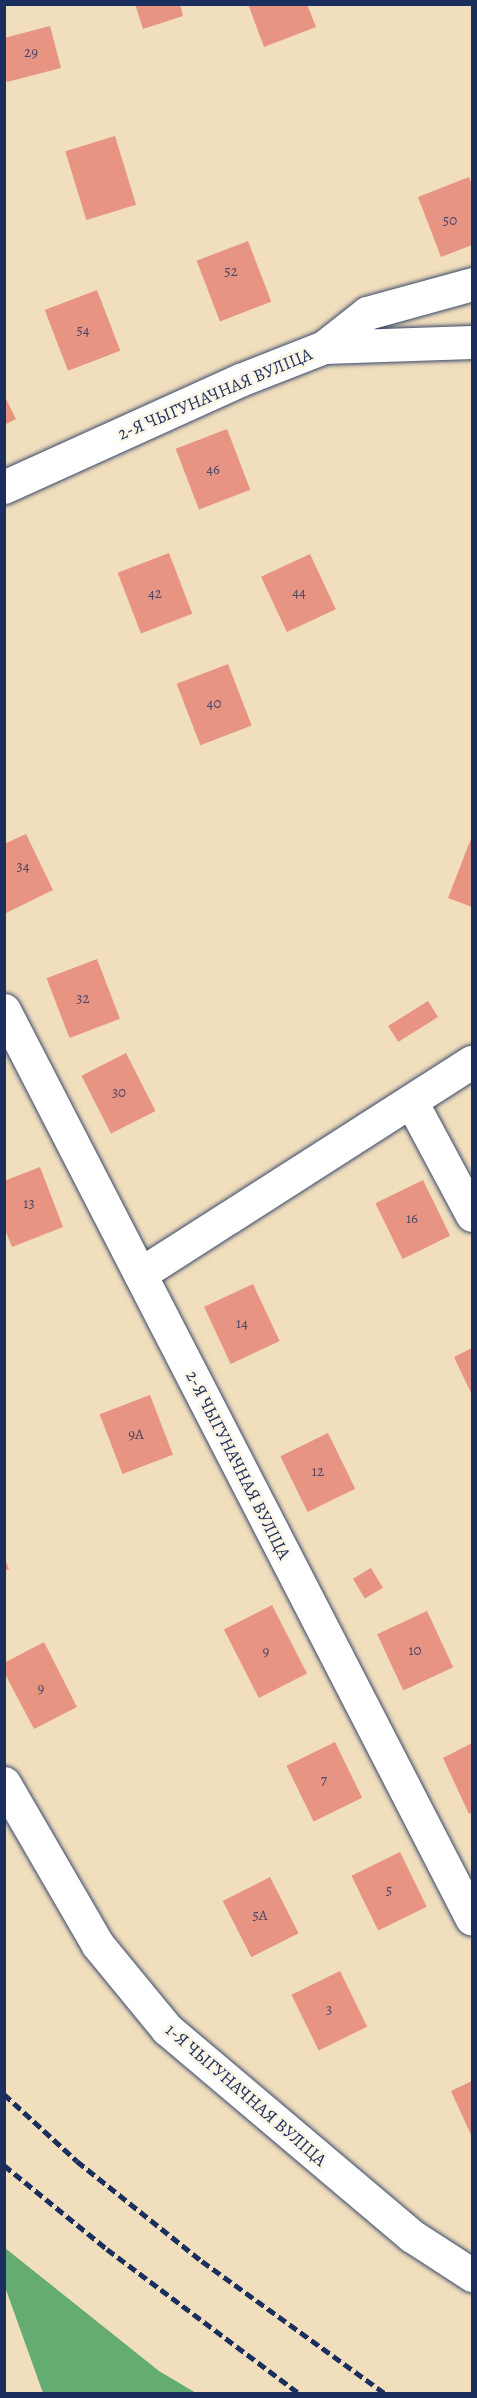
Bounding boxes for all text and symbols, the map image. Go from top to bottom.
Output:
house number: 29 [24,44,38,62]
house number: 50 [443,212,457,230]
house number: 52 [224,263,238,281]
house number: 54 [76,322,90,340]
street label: 2-Я ЧЫГУНАЧНАЯ ВУЛІЦА [115,343,315,445]
house number: 46 [206,461,220,479]
house number: 44 [292,584,306,602]
house number: 42 [148,585,162,603]
house number: 40 [207,695,221,713]
house number: 34 [16,858,30,876]
house number: 32 [76,990,90,1008]
house number: 30 [112,1084,126,1102]
house number: 13 [23,1195,35,1213]
house number: 16 [406,1210,418,1228]
house number: 14 [236,1315,248,1333]
street label: 2-Я ЧЫГУНАЧНАЯ ВУЛІЦА [181,1367,295,1563]
house number: 9А [128,1426,144,1444]
house number: 12 [312,1463,324,1481]
house number: 10 [408,1642,422,1660]
house number: 9 [263,1643,269,1661]
house number: 9 [38,1680,44,1698]
house number: 7 [321,1772,327,1790]
house number: 5 [386,1882,392,1900]
house number: 5А [252,1907,268,1925]
house number: 3 [326,2001,332,2019]
street label: 1-Я ЧЫГУНАЧНАЯ ВУЛІЦА [161,2019,331,2171]

